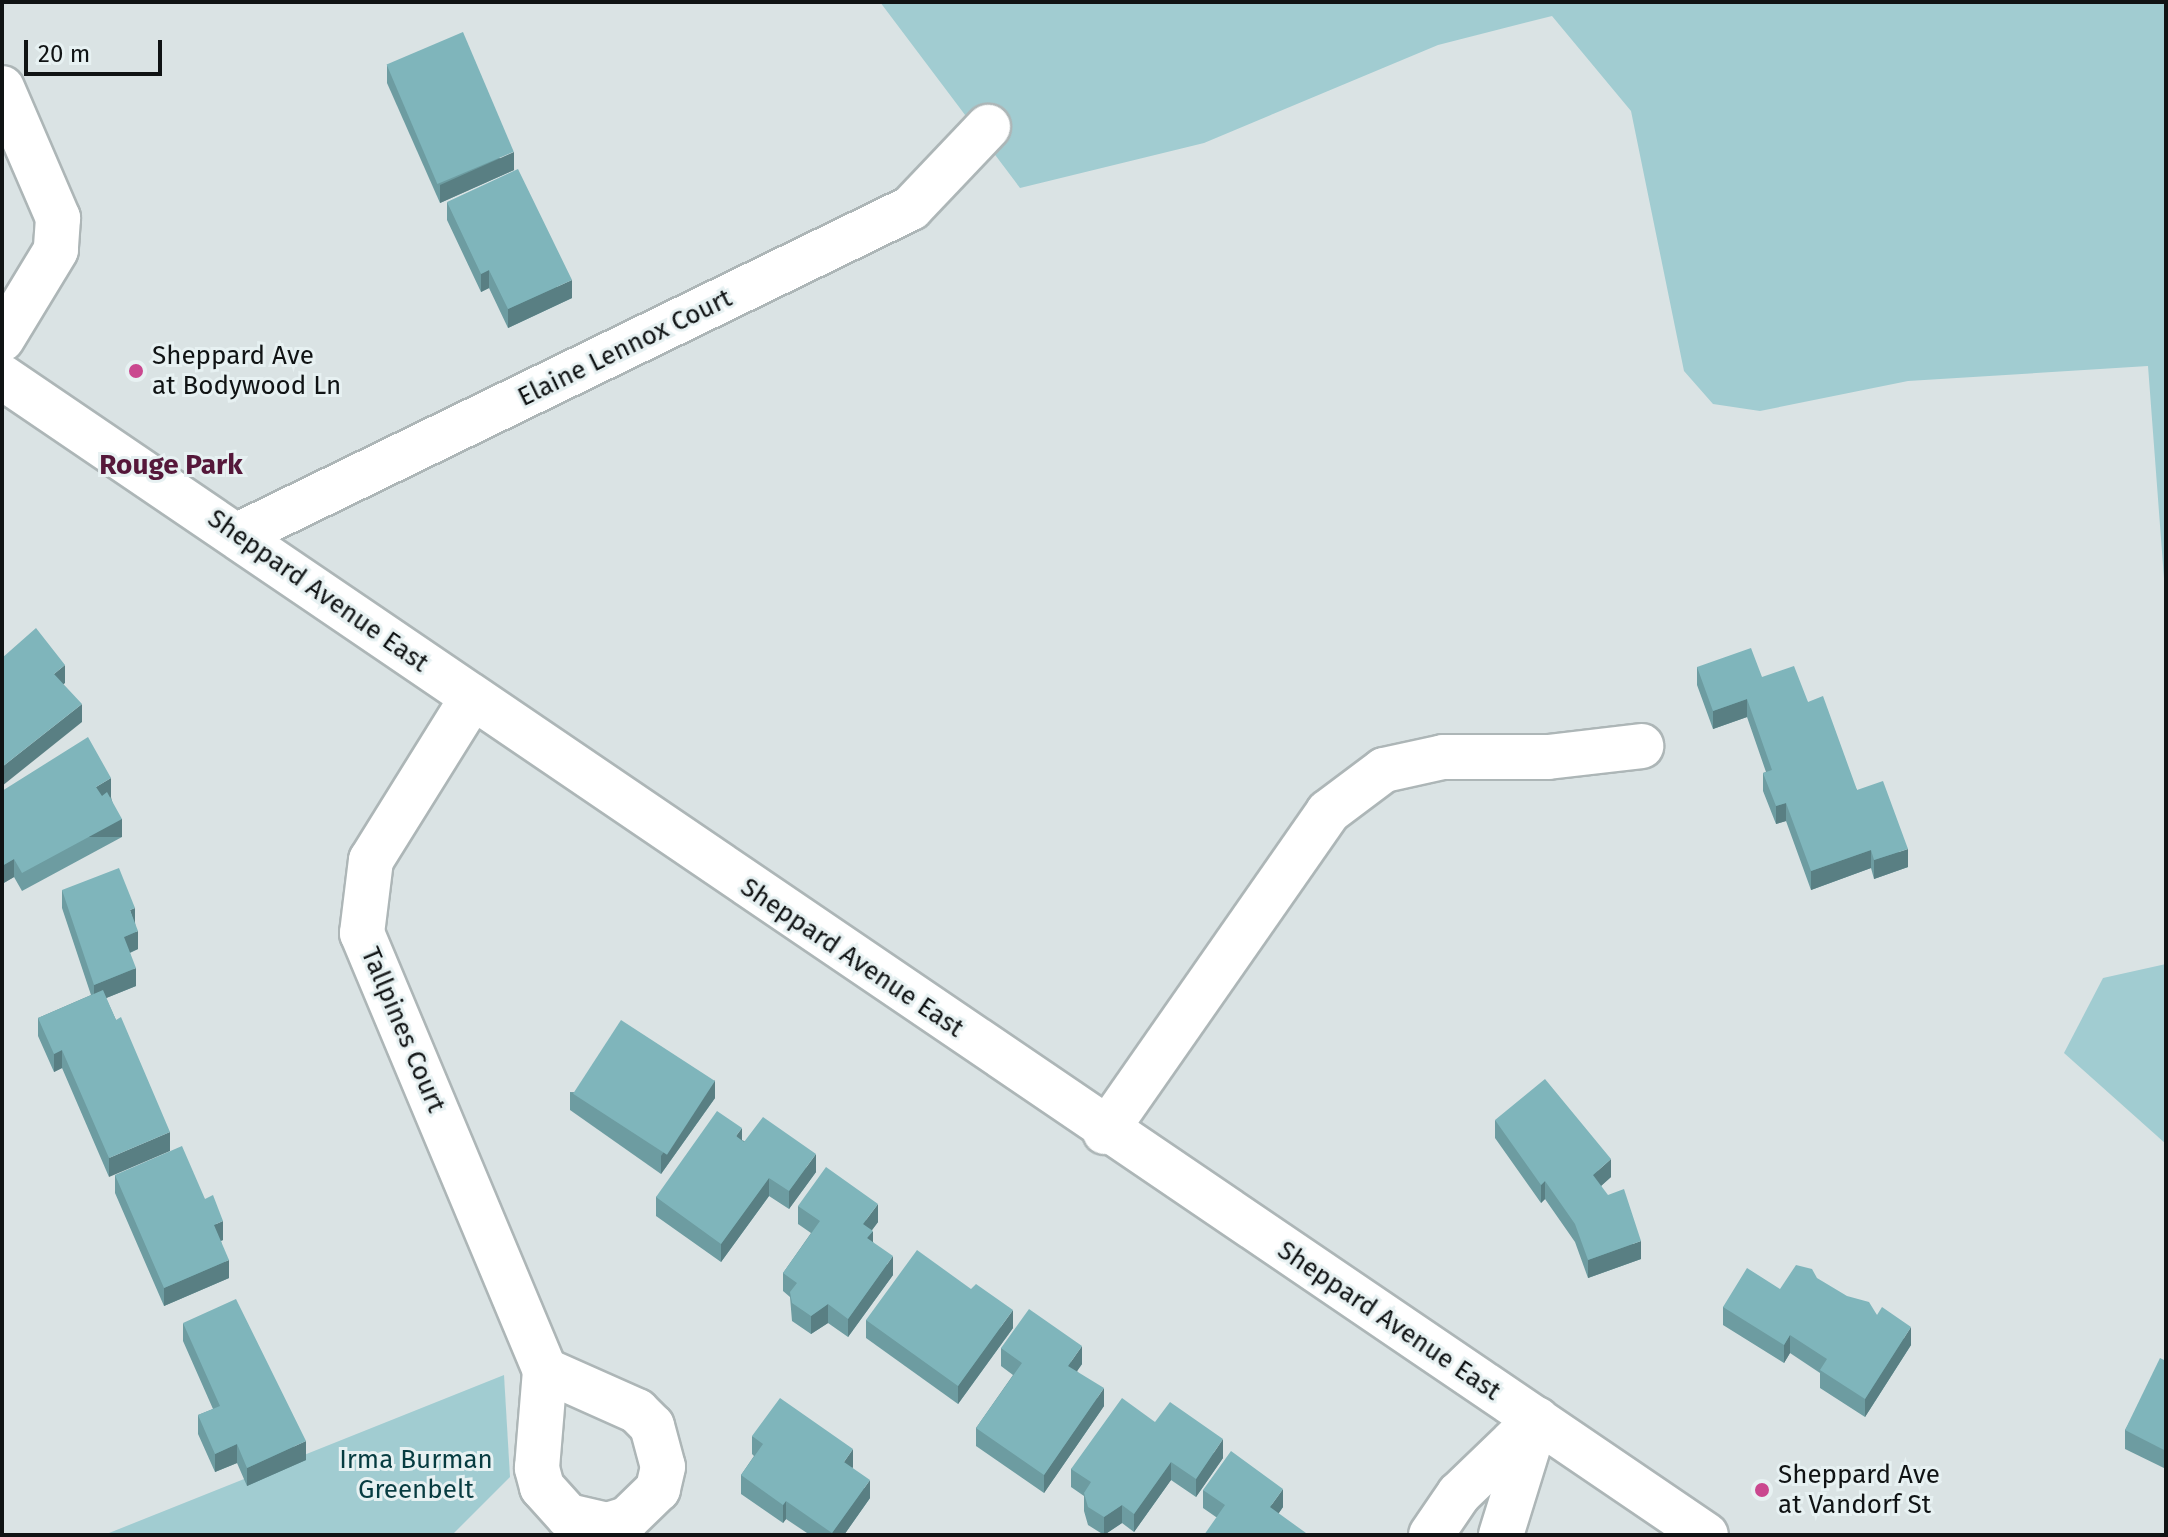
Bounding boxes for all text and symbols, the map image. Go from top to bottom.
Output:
scale bar [28,24,166,74]
text: 20 m [38,40,90,68]
street label: Elaine Lennox Court [513,283,737,413]
place label: Sheppard Ave at Bodywood Ln [152,340,341,402]
marker: Sheppard Ave at Bodywood Ln [127,362,145,380]
district label: Rouge Park [99,448,243,482]
street label: Sheppard Avenue East [202,503,434,679]
street label: Sheppard Avenue East [735,872,969,1044]
street label: Tallpines Court [354,943,452,1117]
street label: Sheppard Avenue East [1272,1235,1506,1407]
park label: Irma Burman Greenbelt [339,1444,493,1506]
place label: Sheppard Ave at Vandorf St [1778,1459,1940,1520]
marker: Sheppard Ave at Vandorf St [1753,1481,1771,1499]

